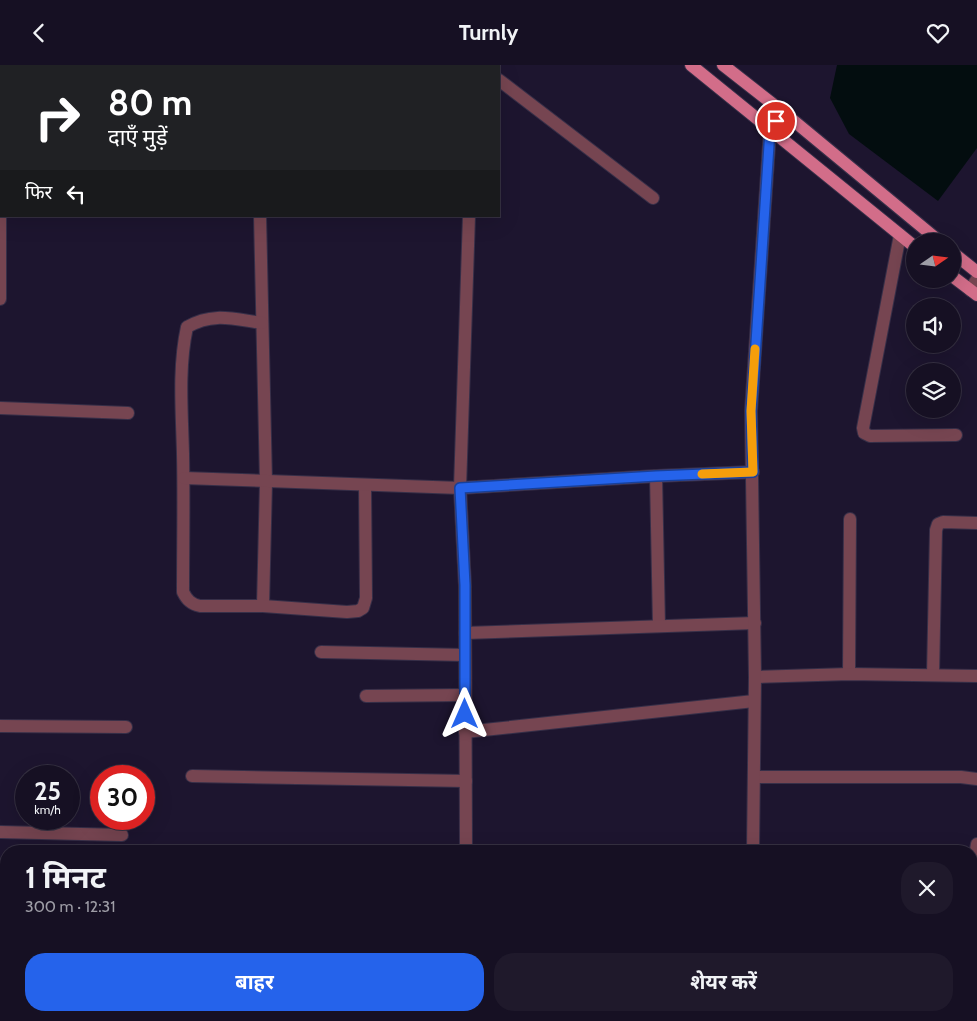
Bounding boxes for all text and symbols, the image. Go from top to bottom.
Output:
icon: back [25,19,53,47]
text: Turnly [459,19,518,46]
icon: heart [924,19,952,47]
text: 80 m [108,81,192,124]
icon: right [25,85,90,150]
pin [755,100,797,142]
icon: arrive [762,107,790,135]
text: दाएँ मुड़ें [108,124,167,151]
icon: left [62,180,90,208]
text: फिर [25,181,52,204]
north arrow [906,233,961,287]
map controls [906,233,961,418]
button: sound [906,298,961,353]
button: layers [906,363,961,418]
position arrow [438,687,490,739]
speed limit sign: 30 [90,765,155,830]
text: 25 [34,776,61,806]
text: km/h [34,802,61,817]
text: 1 मिनट [25,859,106,896]
button: close [901,862,953,914]
text: 300 m · 12:31 [25,897,115,916]
button: बाहर [25,953,484,1011]
button: शेयर करें [494,953,953,1011]

